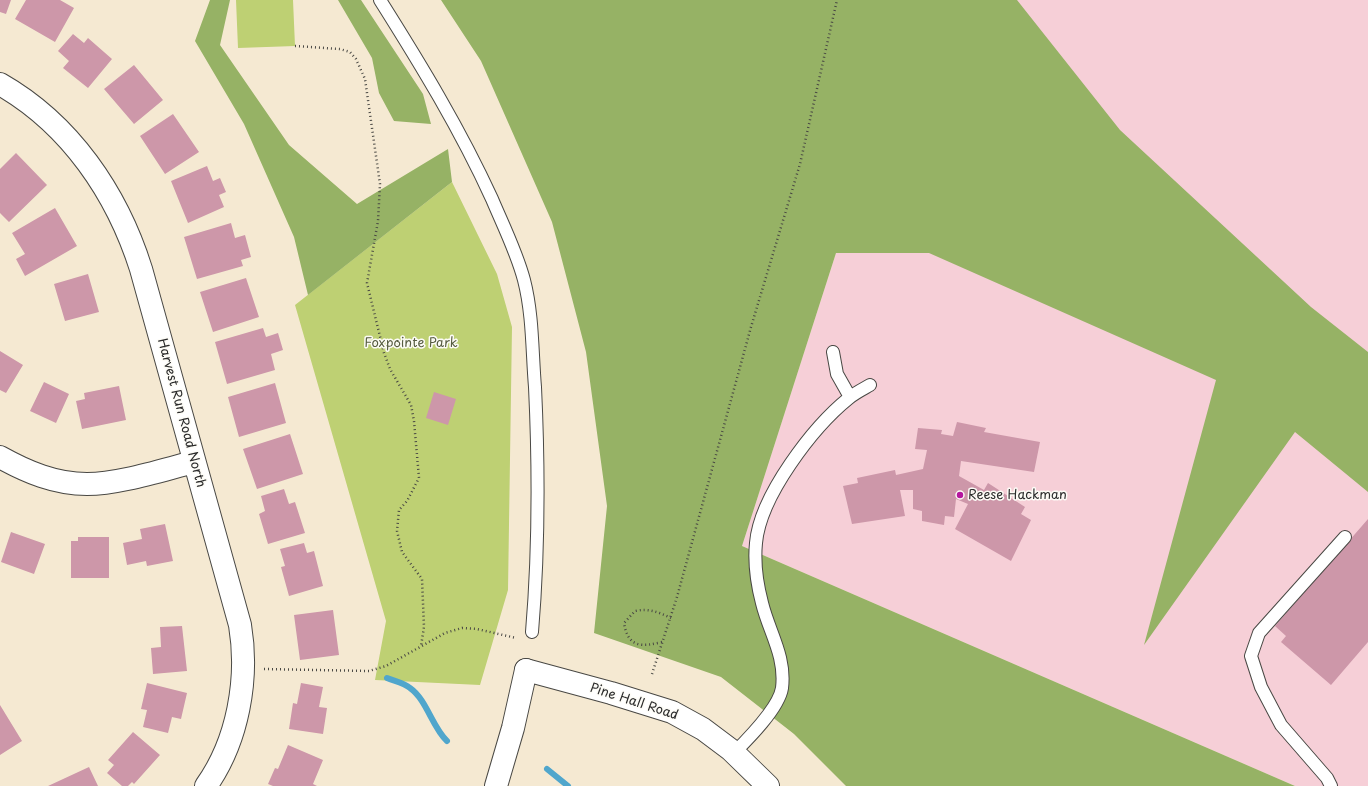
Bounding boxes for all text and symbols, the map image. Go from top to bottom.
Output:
park label: Foxpointe Park [364,335,458,351]
street label: Harvest Run Road North [154,337,208,489]
place label: Reese Hackman [968,487,1067,503]
marker: Reese Hackman [955,490,965,500]
street label: Pine Hall Road [588,680,680,724]

